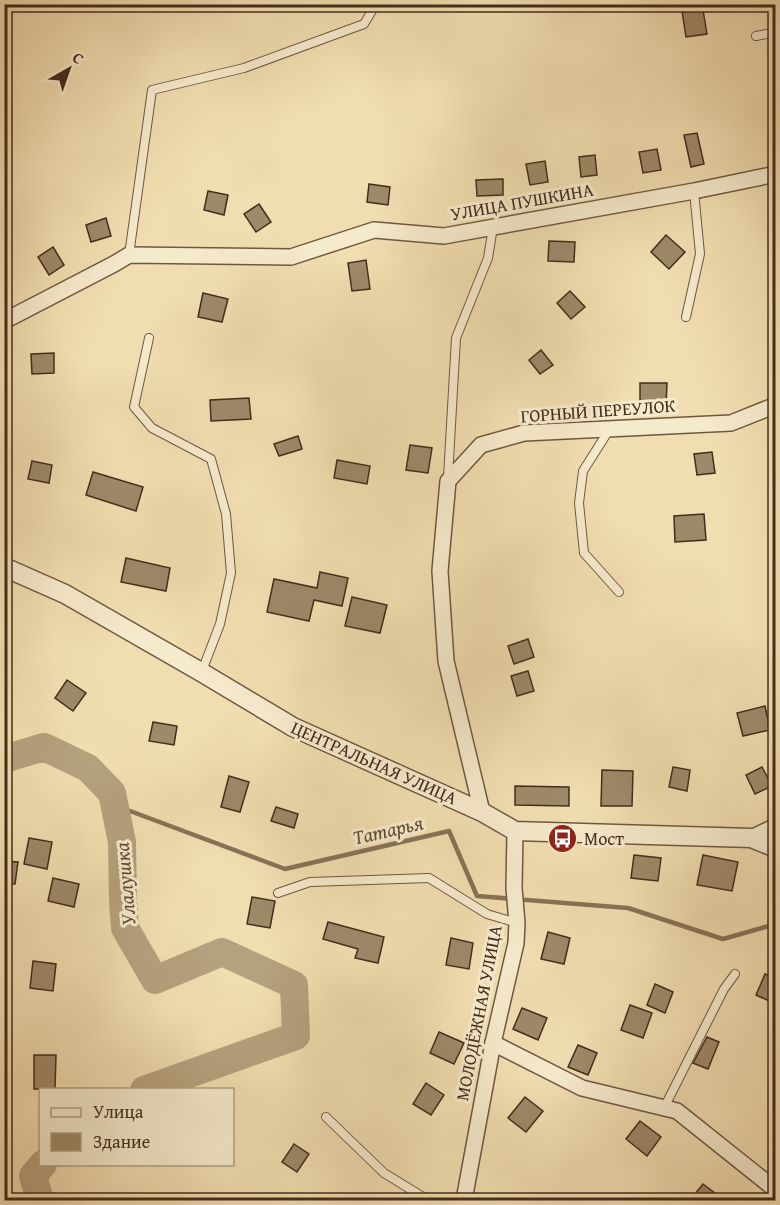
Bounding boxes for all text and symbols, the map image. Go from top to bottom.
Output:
north arrow [39,39,99,99]
text: С [67,45,90,70]
street label: УЛИЦА ПУШКИНА [448,176,596,227]
street label: ГОРНЫЙ ПЕРЕУЛОК [520,392,676,429]
street label: ЦЕНТРАЛЬНАЯ УЛИЦА [287,714,462,811]
water label: Татарья [350,807,426,852]
bus stop icon: Мост [547,823,579,855]
place label: Мост [584,825,624,852]
water label: Улалушка [106,840,143,927]
street label: МОЛОДЁЖНАЯ УЛИЦА [448,923,509,1103]
legend [39,1088,234,1166]
text: Улица [93,1098,144,1125]
text: Здание [93,1128,150,1155]

